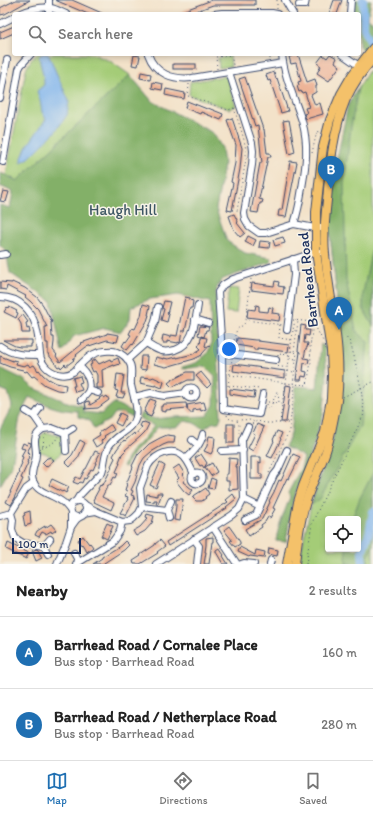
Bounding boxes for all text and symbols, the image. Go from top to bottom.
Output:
search box [12,12,361,56]
icon: search [26,23,48,45]
text: Search here [58,25,133,43]
pin: B [318,156,344,189]
park label: Haugh Hill [89,201,158,219]
street label: Barrhead Road [294,231,322,329]
pin: A [326,297,352,330]
your location [219,339,239,359]
map controls [325,516,361,552]
button: locate [325,516,361,552]
scale bar [12,536,81,555]
text: 100 m [18,538,48,551]
text: Nearby [16,580,68,600]
text: 2 results [309,583,357,598]
text: Barrhead Road / Cornalee Place [54,636,258,654]
text: A [25,645,33,660]
text: 160 m [322,645,357,660]
text: Bus stop · Barrhead Road [54,654,194,669]
text: Barrhead Road / Netherplace Road [54,708,277,726]
text: B [25,717,33,732]
text: 280 m [321,717,357,732]
text: Bus stop · Barrhead Road [54,726,194,741]
tab: Map [46,770,68,807]
tab: Directions [159,770,208,807]
tab: Saved [299,770,327,807]

